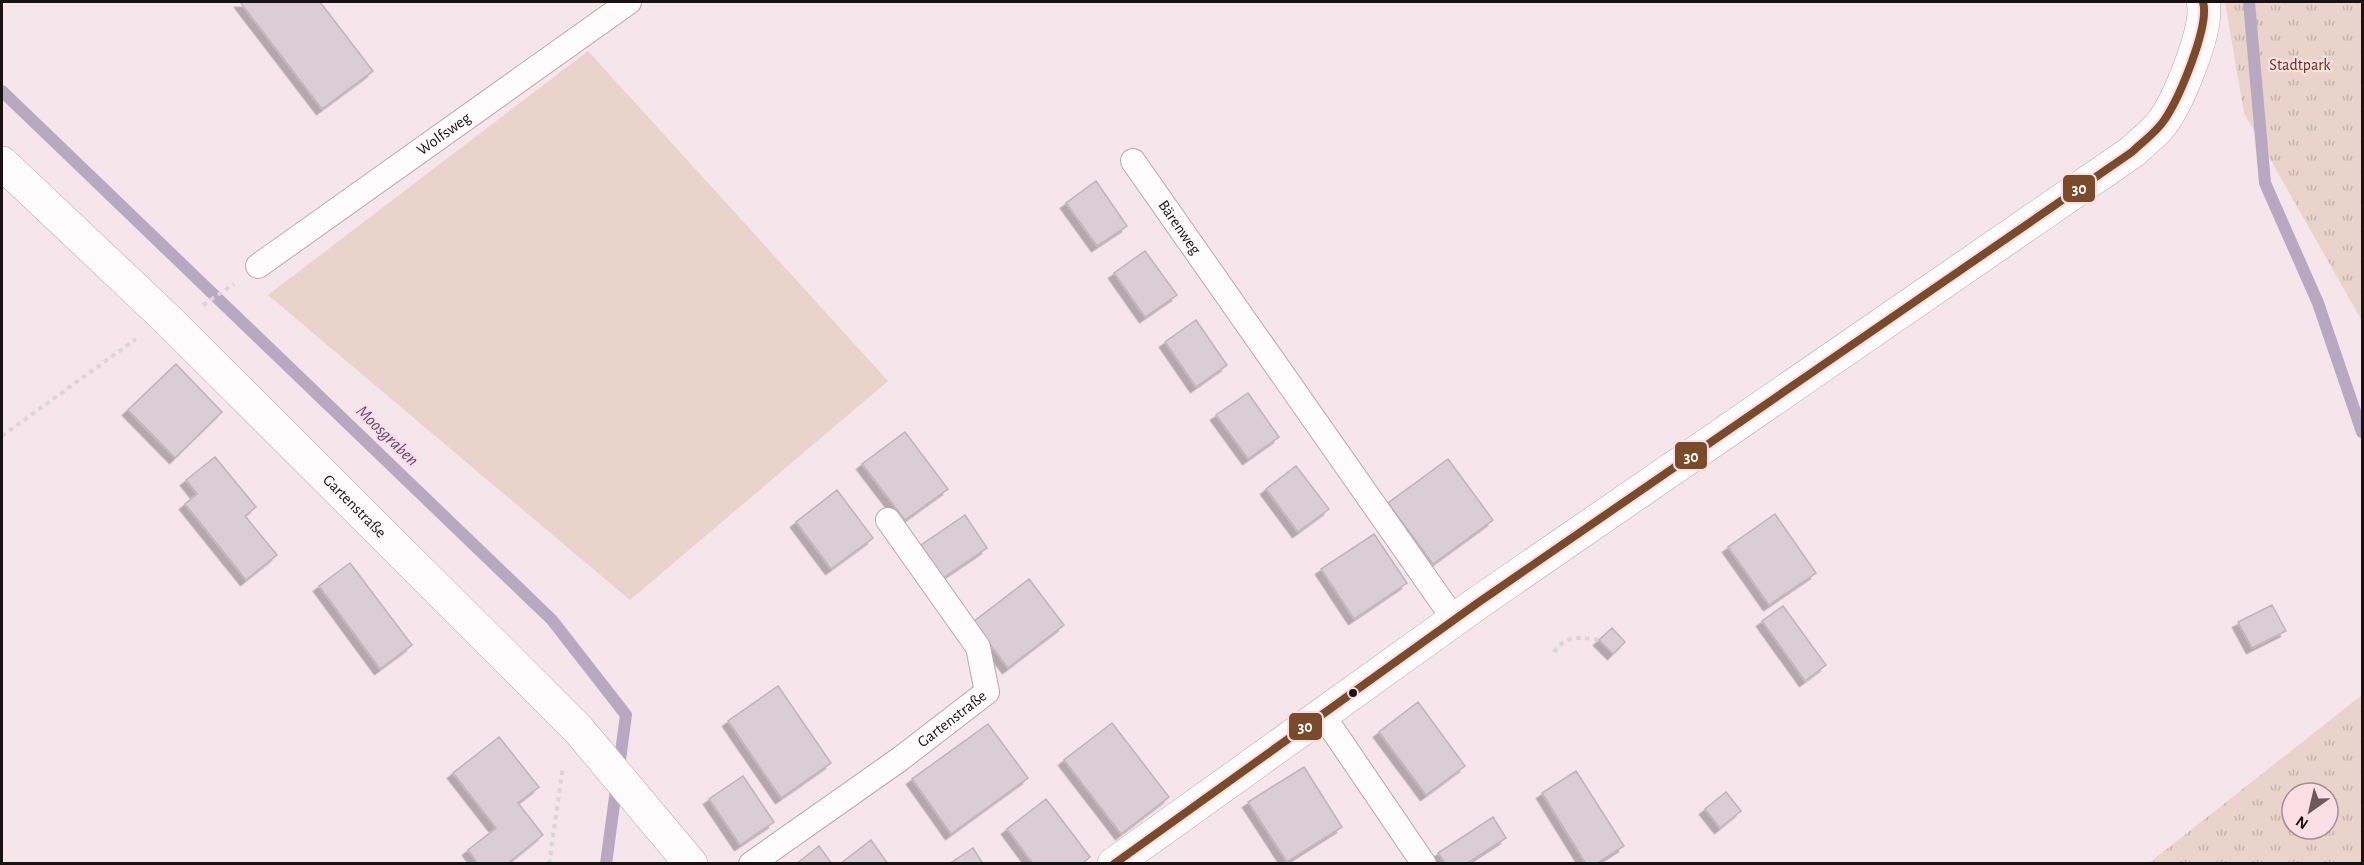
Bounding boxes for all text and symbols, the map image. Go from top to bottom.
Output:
park label: Stadtpark [2269,57,2331,73]
street label: Wolfsweg [414,109,474,158]
line badge: 30 [2062,174,2096,203]
text: 30 [2071,181,2087,197]
street label: Bärenweg [1155,197,1204,257]
water label: Moosgraben [353,402,421,470]
line badge: 30 [1674,441,1708,470]
text: 30 [1683,449,1699,465]
street label: Gartenstraße [320,471,389,541]
unlabelled marker [1347,687,1359,699]
street label: Gartenstraße [915,688,989,750]
line badge: 30 [1288,712,1323,741]
text: 30 [1297,719,1313,735]
north arrow [2280,781,2340,841]
text: N [2293,813,2311,832]

